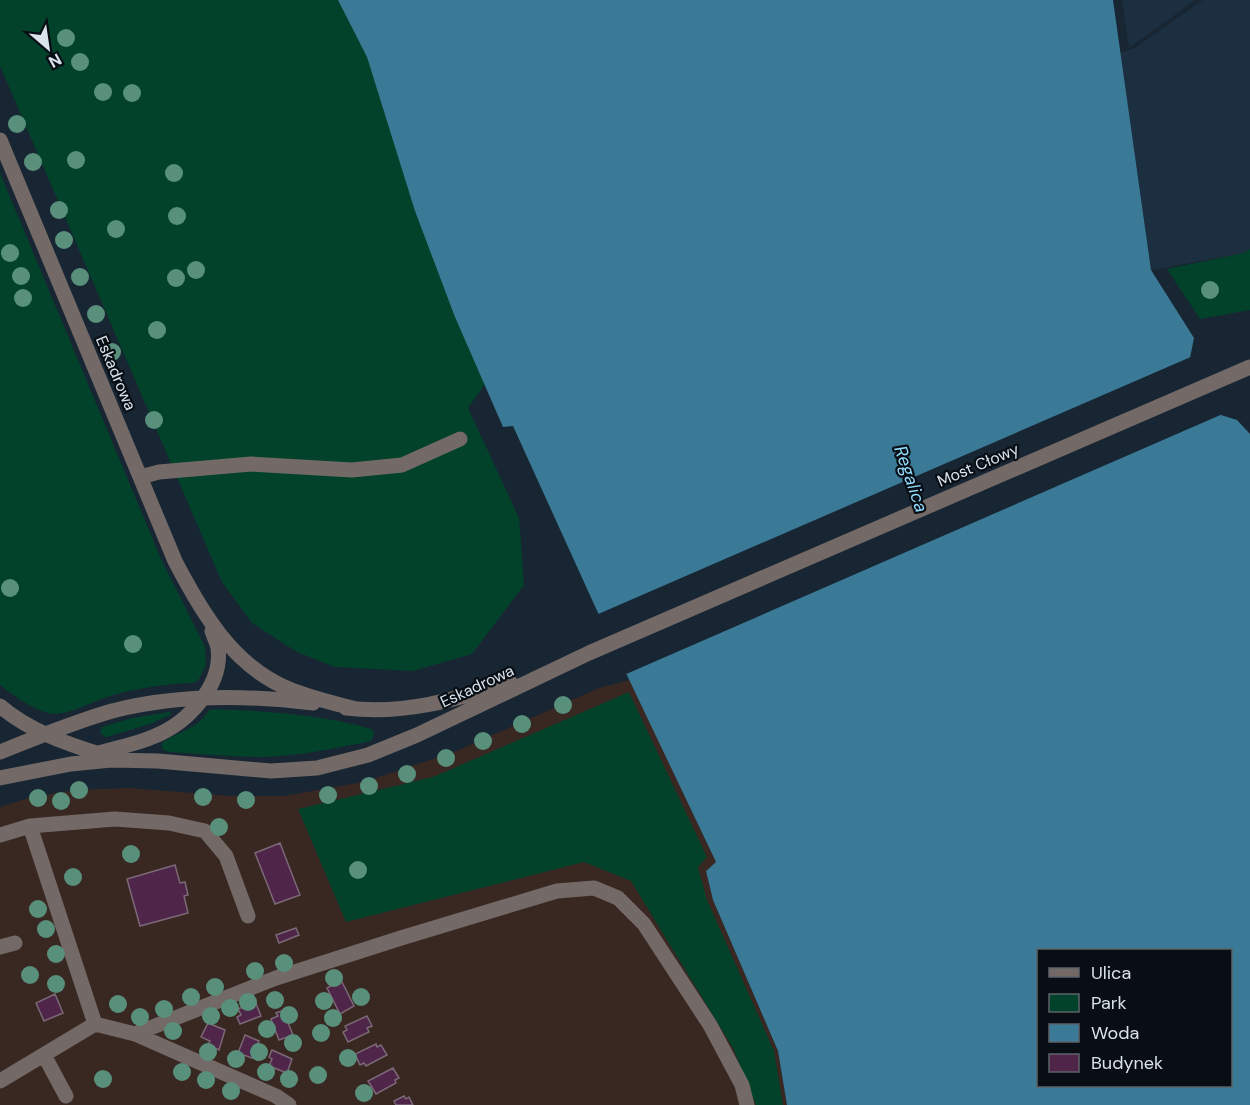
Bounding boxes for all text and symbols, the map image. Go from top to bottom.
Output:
north arrow [18,18,78,78]
text: N [45,49,65,73]
street label: Eskadrowa [91,332,141,414]
street label: Most Cłowy [934,438,1022,492]
water label: Regalica [888,442,934,516]
street label: Eskadrowa [437,660,517,712]
legend [1037,949,1232,1087]
text: Ulica [1091,961,1131,985]
text: Park [1091,991,1127,1015]
text: Woda [1091,1021,1139,1045]
text: Budynek [1091,1051,1163,1075]

